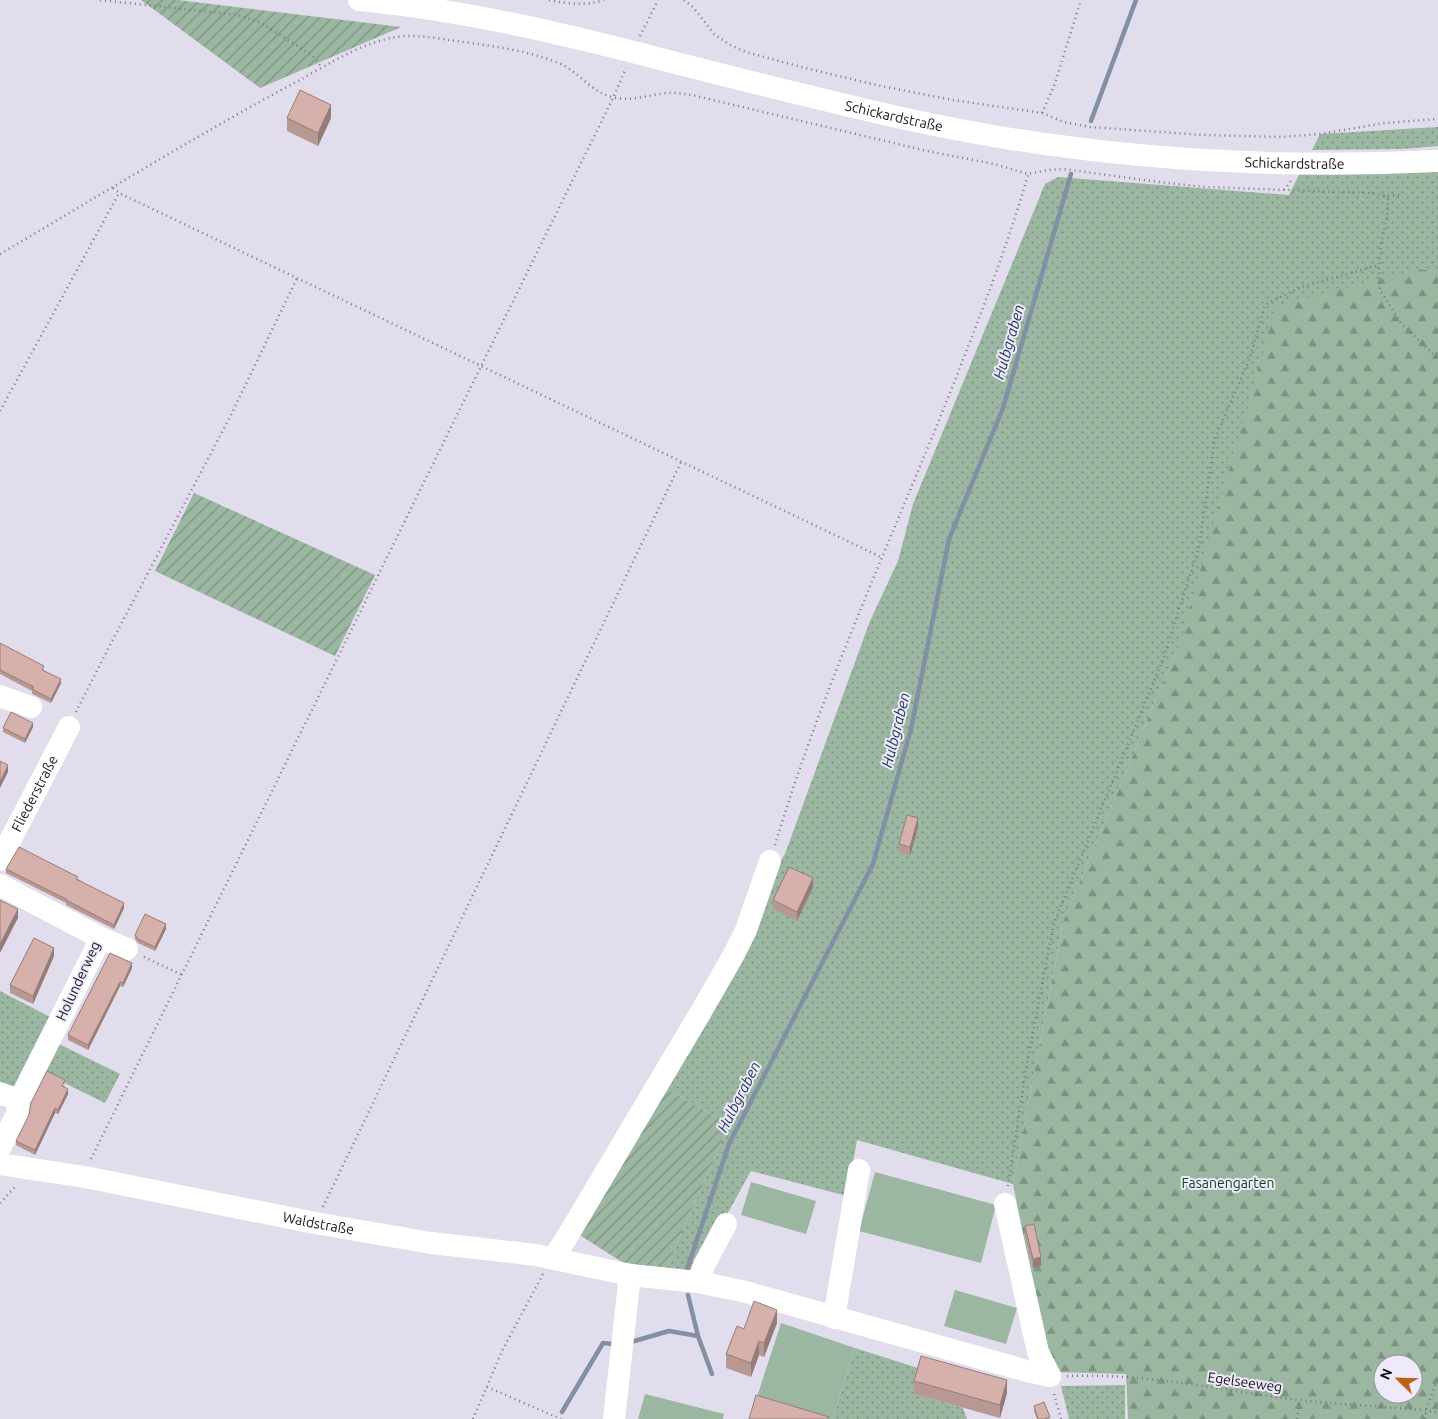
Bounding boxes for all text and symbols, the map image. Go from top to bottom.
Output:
street label: Schickardstraße [843,97,944,135]
street label: Schickardstraße [1244,154,1344,172]
water label: Hulbgraben [990,303,1027,381]
water label: Hulbgraben [878,691,913,769]
street label: Fliederstraße [8,753,61,834]
street label: Holunderweg [53,939,103,1023]
water label: Hulbgraben [714,1059,764,1135]
park label: Fasanengarten [1182,1175,1274,1191]
street label: Waldstraße [282,1209,355,1238]
north arrow [1373,1354,1423,1404]
text: N [1377,1366,1395,1382]
street label: Egelseeweg [1207,1369,1283,1395]

